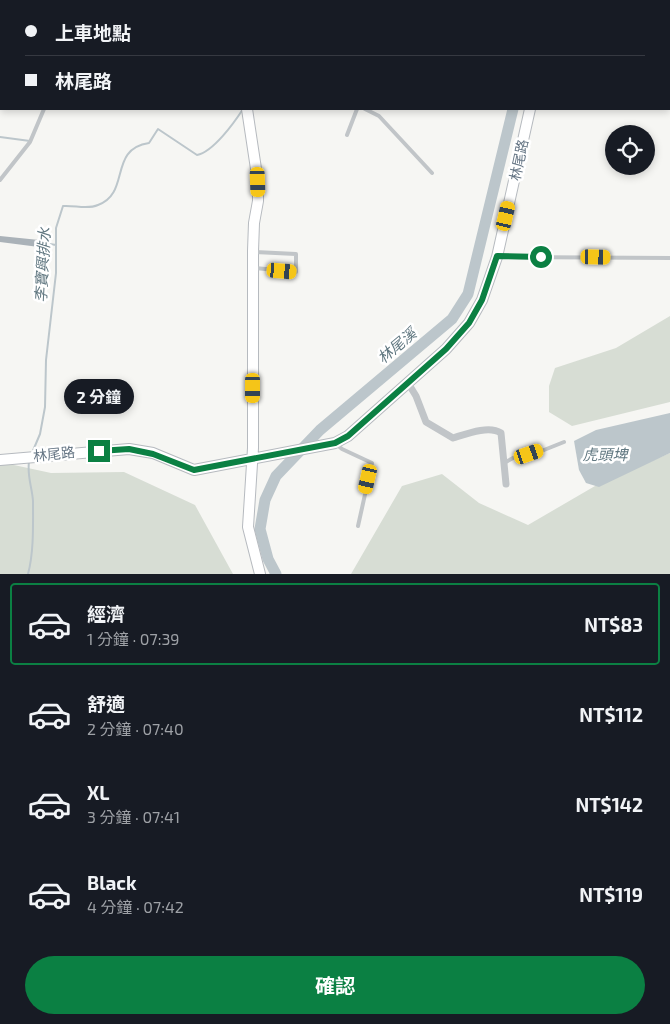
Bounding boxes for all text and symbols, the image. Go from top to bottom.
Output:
text: 上車地點 [55,21,131,44]
text: 林尾路 [55,69,112,92]
map controls [605,125,655,175]
button: locate [605,125,655,175]
street label: 林尾路 [506,138,531,182]
car [249,167,266,197]
car [495,200,516,232]
water label: 李寶興排水 [31,226,53,303]
route start [530,246,552,268]
car [580,249,611,265]
car [266,262,297,280]
water label: 林尾溪 [373,323,421,367]
car [245,373,260,403]
callout: 2 分鐘 [64,378,134,414]
text: 2 分鐘 [77,387,121,406]
route end [88,440,110,462]
car [512,442,545,466]
street label: 林尾路 [32,443,76,464]
water label: 虎頭埤 [582,445,629,463]
car [357,463,378,495]
icon: car [27,602,72,647]
text: 經濟 [87,602,125,625]
text: NT$83 [584,613,643,636]
text: 1 分鐘 · 07:39 [87,629,180,648]
icon: car [27,692,72,737]
text: 舒適 [87,692,125,715]
text: NT$112 [579,703,643,726]
text: 2 分鐘 · 07:40 [87,719,184,738]
text: XL [87,781,109,804]
icon: car [27,782,72,827]
text: NT$142 [575,793,643,816]
text: 3 分鐘 · 07:41 [87,807,180,826]
text: Black [87,871,137,894]
icon: car [27,872,72,917]
text: NT$119 [579,883,643,906]
text: 4 分鐘 · 07:42 [87,897,184,916]
button: 確認 [25,956,645,1014]

